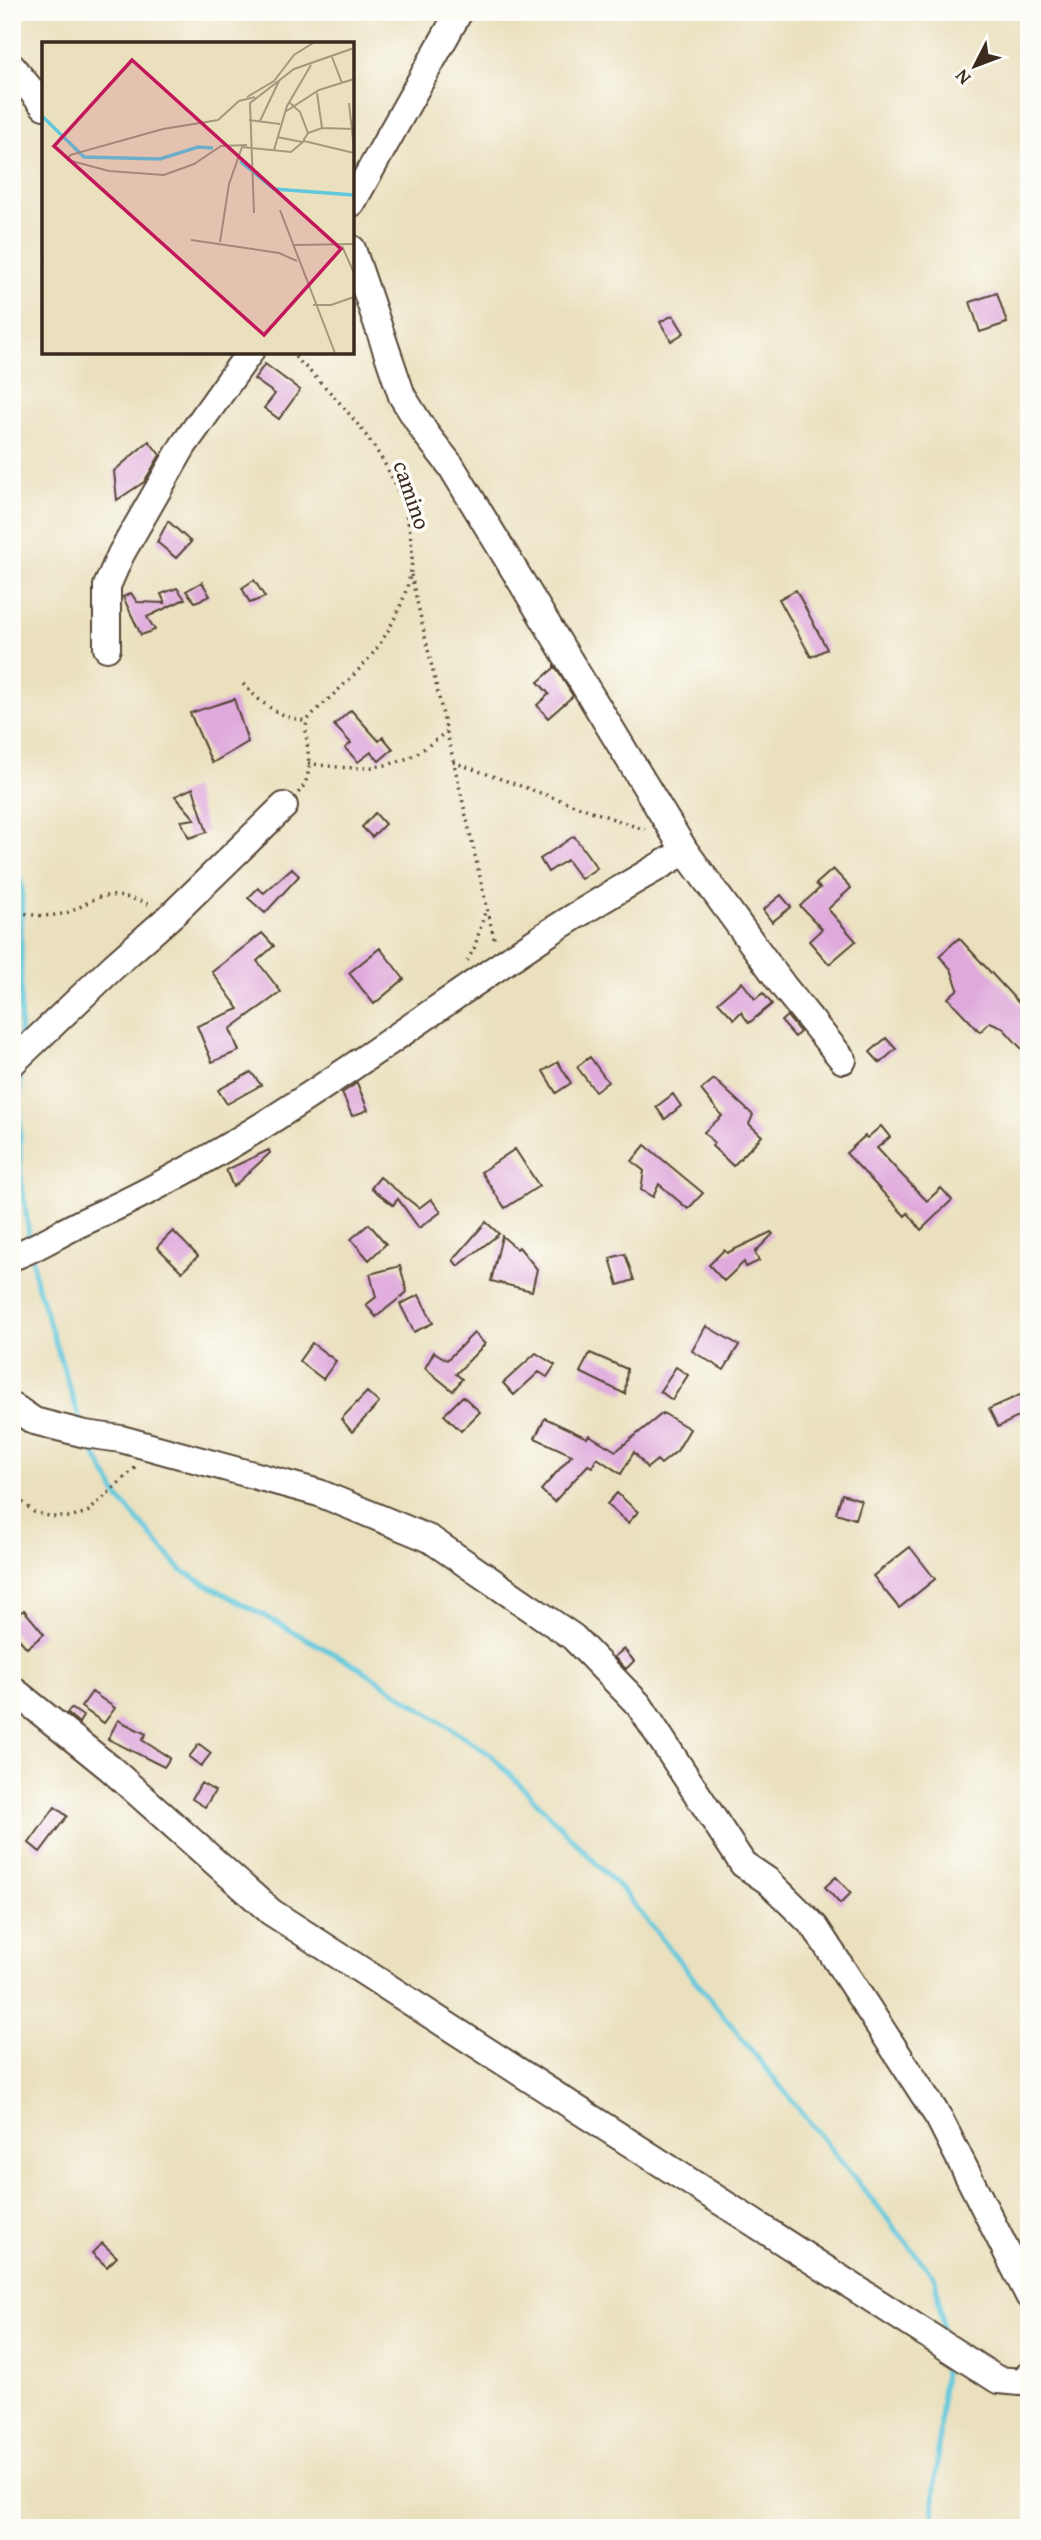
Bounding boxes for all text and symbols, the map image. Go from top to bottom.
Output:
north arrow [940,32,1010,102]
inset map [42,42,354,354]
text: N [948,63,977,91]
street label: camino [385,456,440,534]

